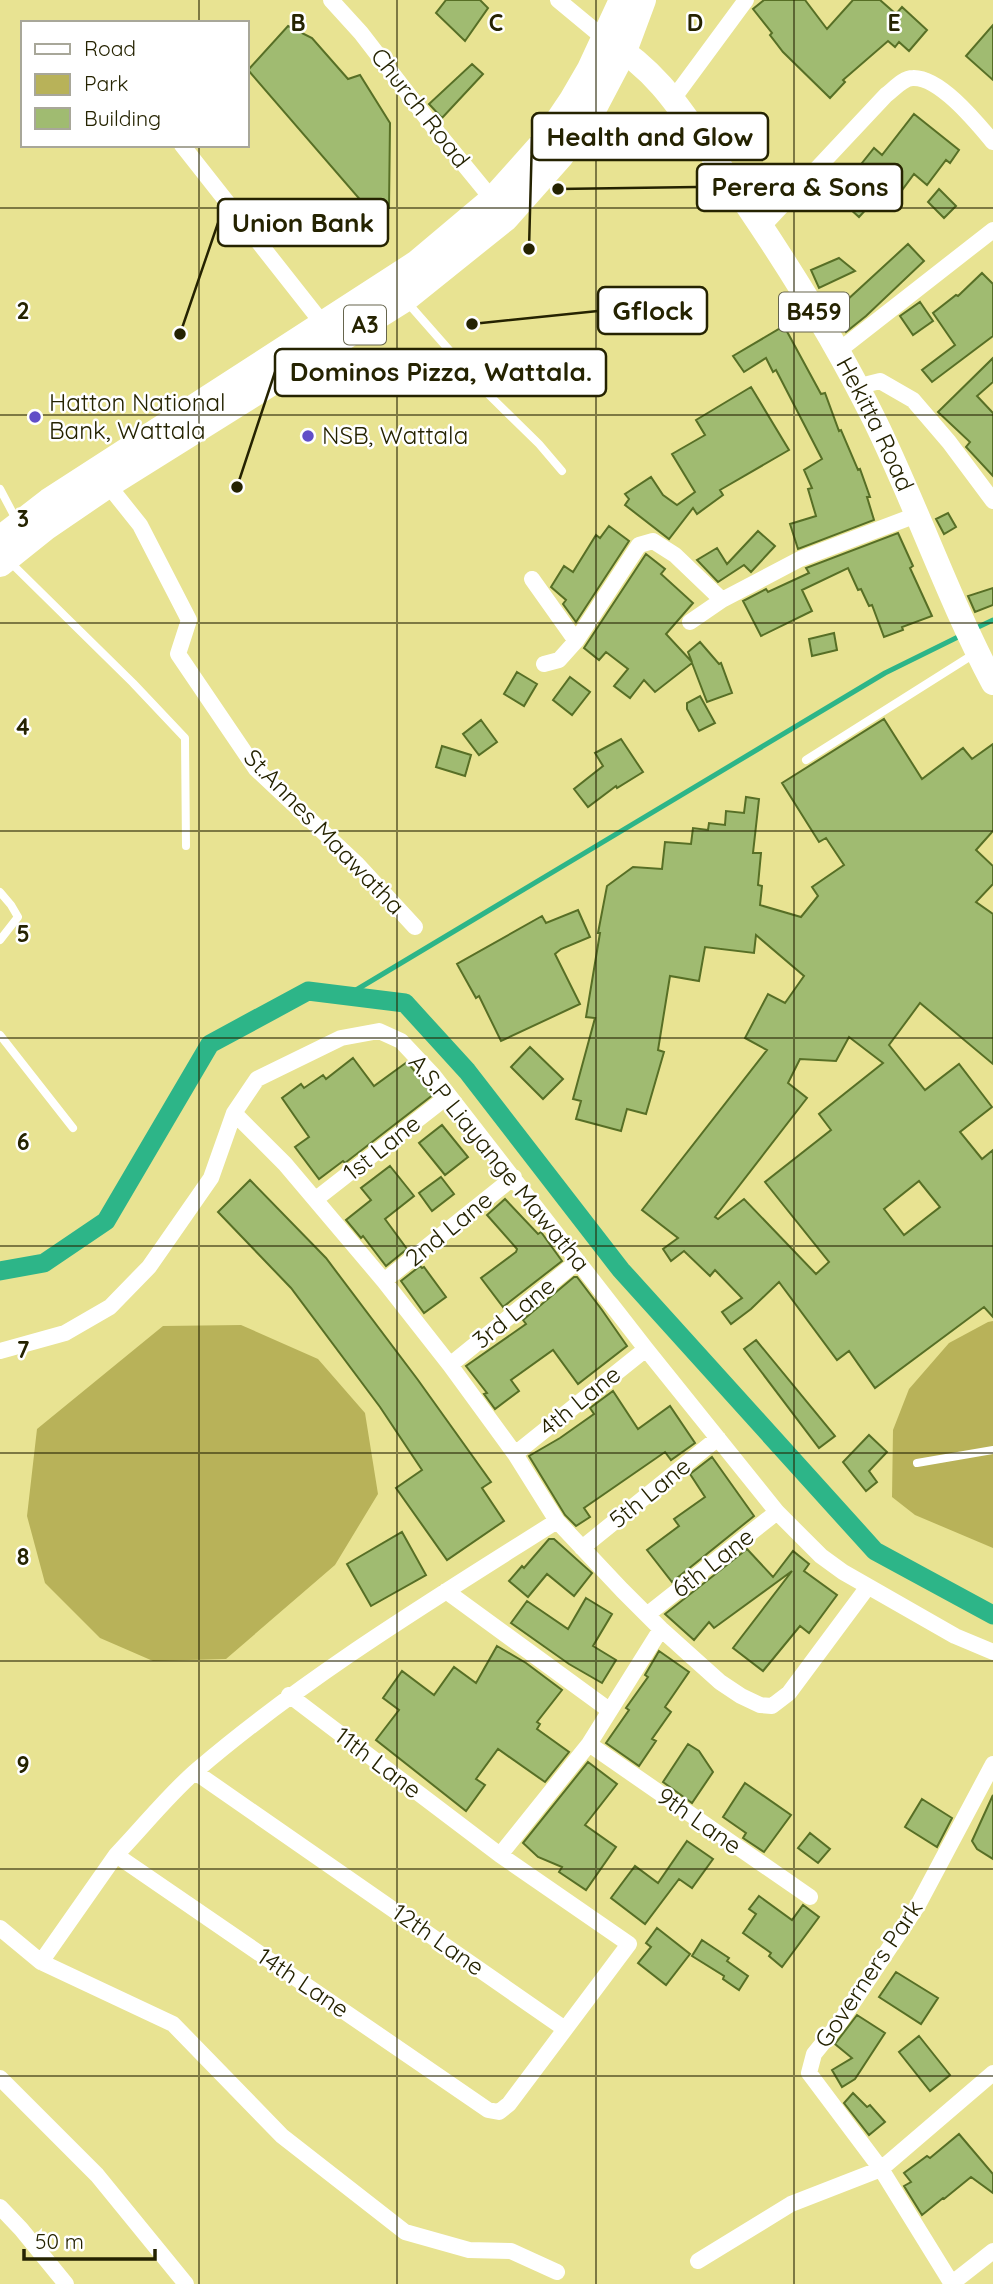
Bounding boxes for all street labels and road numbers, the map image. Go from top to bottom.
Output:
street label: Church Road [365,41,477,173]
road number: B459 [779,292,849,332]
road number: A3 [344,306,386,344]
street label: Hekitta Road [830,351,921,496]
street label: St.Annes Maawatha [238,742,411,920]
street label: A.S.P Liayange Mawatha [403,1048,597,1277]
street label: 1st Lane [337,1108,426,1187]
street label: 2nd Lane [399,1184,498,1272]
street label: 3rd Lane [466,1270,561,1354]
street label: 4th Lane [533,1358,626,1442]
street label: 5th Lane [603,1450,696,1534]
street label: 6th Lane [665,1521,759,1604]
street label: 11th Lane [329,1720,428,1805]
street label: 9th Lane [651,1780,748,1860]
street label: Governers Park [808,1894,929,2053]
street label: 12th Lane [387,1897,490,1982]
street label: 14th Lane [252,1941,355,2024]

